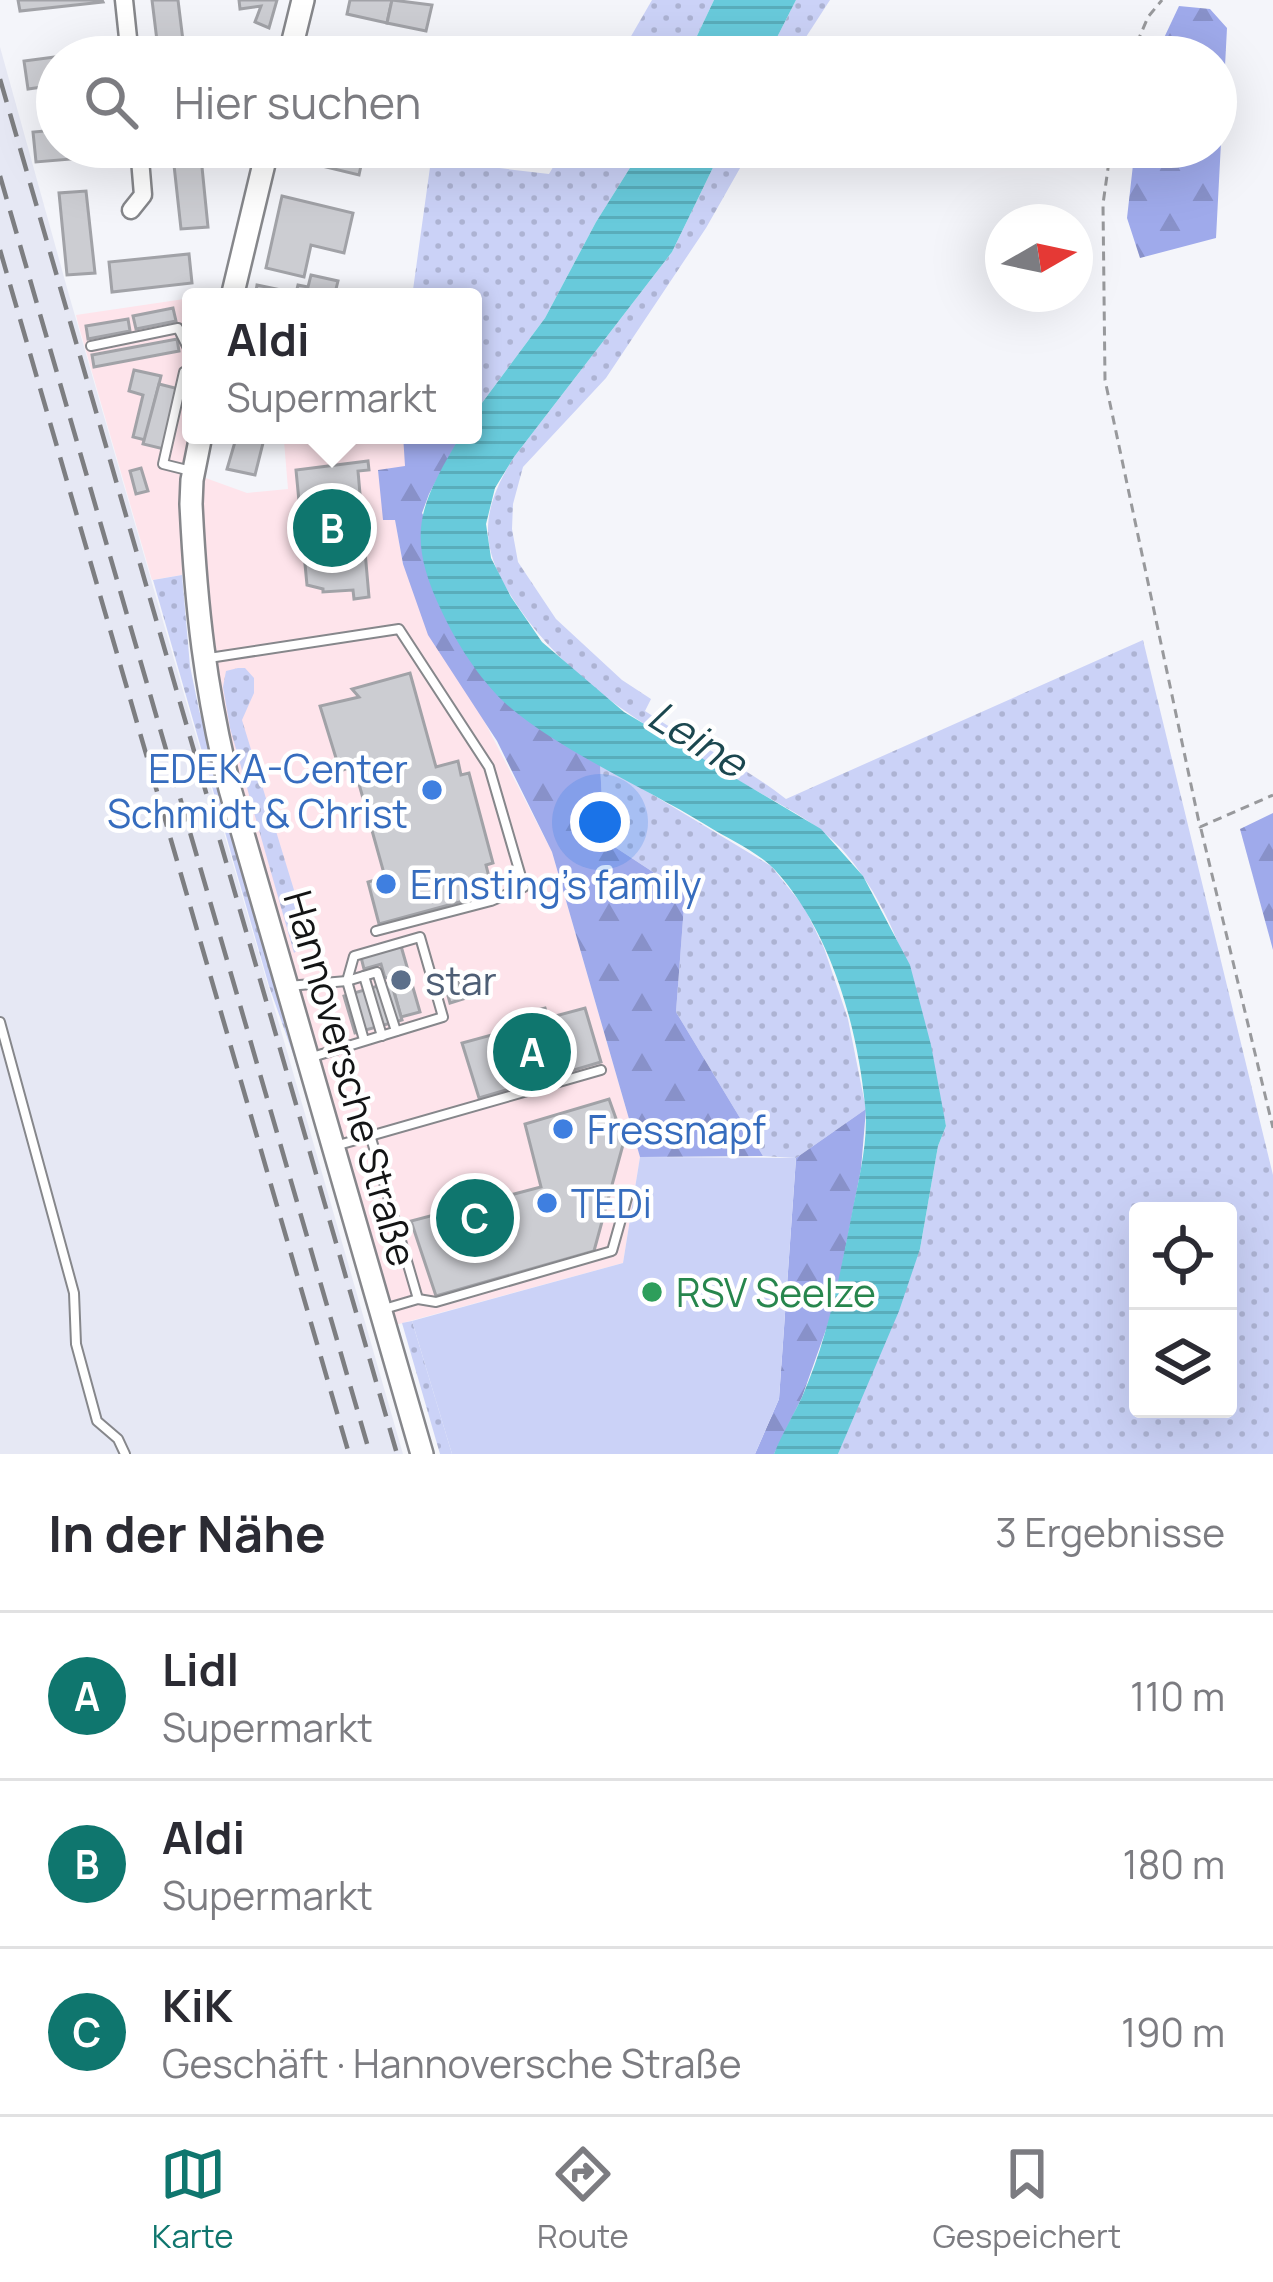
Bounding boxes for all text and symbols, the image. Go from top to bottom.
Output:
search box [36,36,1237,168]
icon: search [78,69,144,135]
text: Hier suchen [174,71,421,133]
north arrow [985,204,1093,312]
popup [182,288,482,444]
text: Aldi [227,308,310,370]
text: Supermarkt [227,370,437,424]
pin: B [293,483,371,573]
water label: Leine [638,686,760,792]
place label: EDEKA-Center Schmidt & Christ [107,741,408,840]
marker: EDEKA-Center Schmidt & Christ [419,777,445,803]
your location [570,792,630,852]
place label: Ernsting's family [410,857,701,911]
marker: Ernsting's family [373,871,399,897]
street label: Hannoversche Straße [271,884,431,1272]
place label: star [425,953,497,1007]
marker: star [388,967,414,993]
pin: A [493,1007,571,1097]
place label: Fressnapf [587,1102,766,1156]
marker: Fressnapf [550,1116,576,1142]
pin: C [436,1173,514,1263]
place label: TEDi [571,1176,652,1230]
marker: TEDi [534,1190,560,1216]
map controls [1129,1202,1237,1418]
button: locate [1129,1202,1237,1310]
place label: RSV Seelze [676,1265,876,1319]
marker: RSV Seelze [639,1279,665,1305]
button: layers [1129,1310,1237,1418]
text: In der Nähe [48,1498,326,1567]
text: 3 Ergebnisse [995,1505,1225,1559]
text: Lidl [162,1638,239,1700]
text: A [74,1669,100,1723]
text: 110 m [1130,1669,1225,1723]
text: Supermarkt [162,1700,373,1754]
text: Aldi [162,1806,245,1868]
text: B [75,1837,99,1891]
text: 180 m [1122,1837,1225,1891]
text: Supermarkt [162,1868,373,1922]
text: KiK [162,1974,233,2036]
text: C [73,2005,101,2059]
text: 190 m [1121,2005,1225,2059]
text: Geschäft · Hannoversche Straße [162,2036,742,2090]
tab: Karte [152,2141,233,2258]
tab: Route [537,2141,629,2258]
tab: Gespeichert [932,2141,1121,2258]

